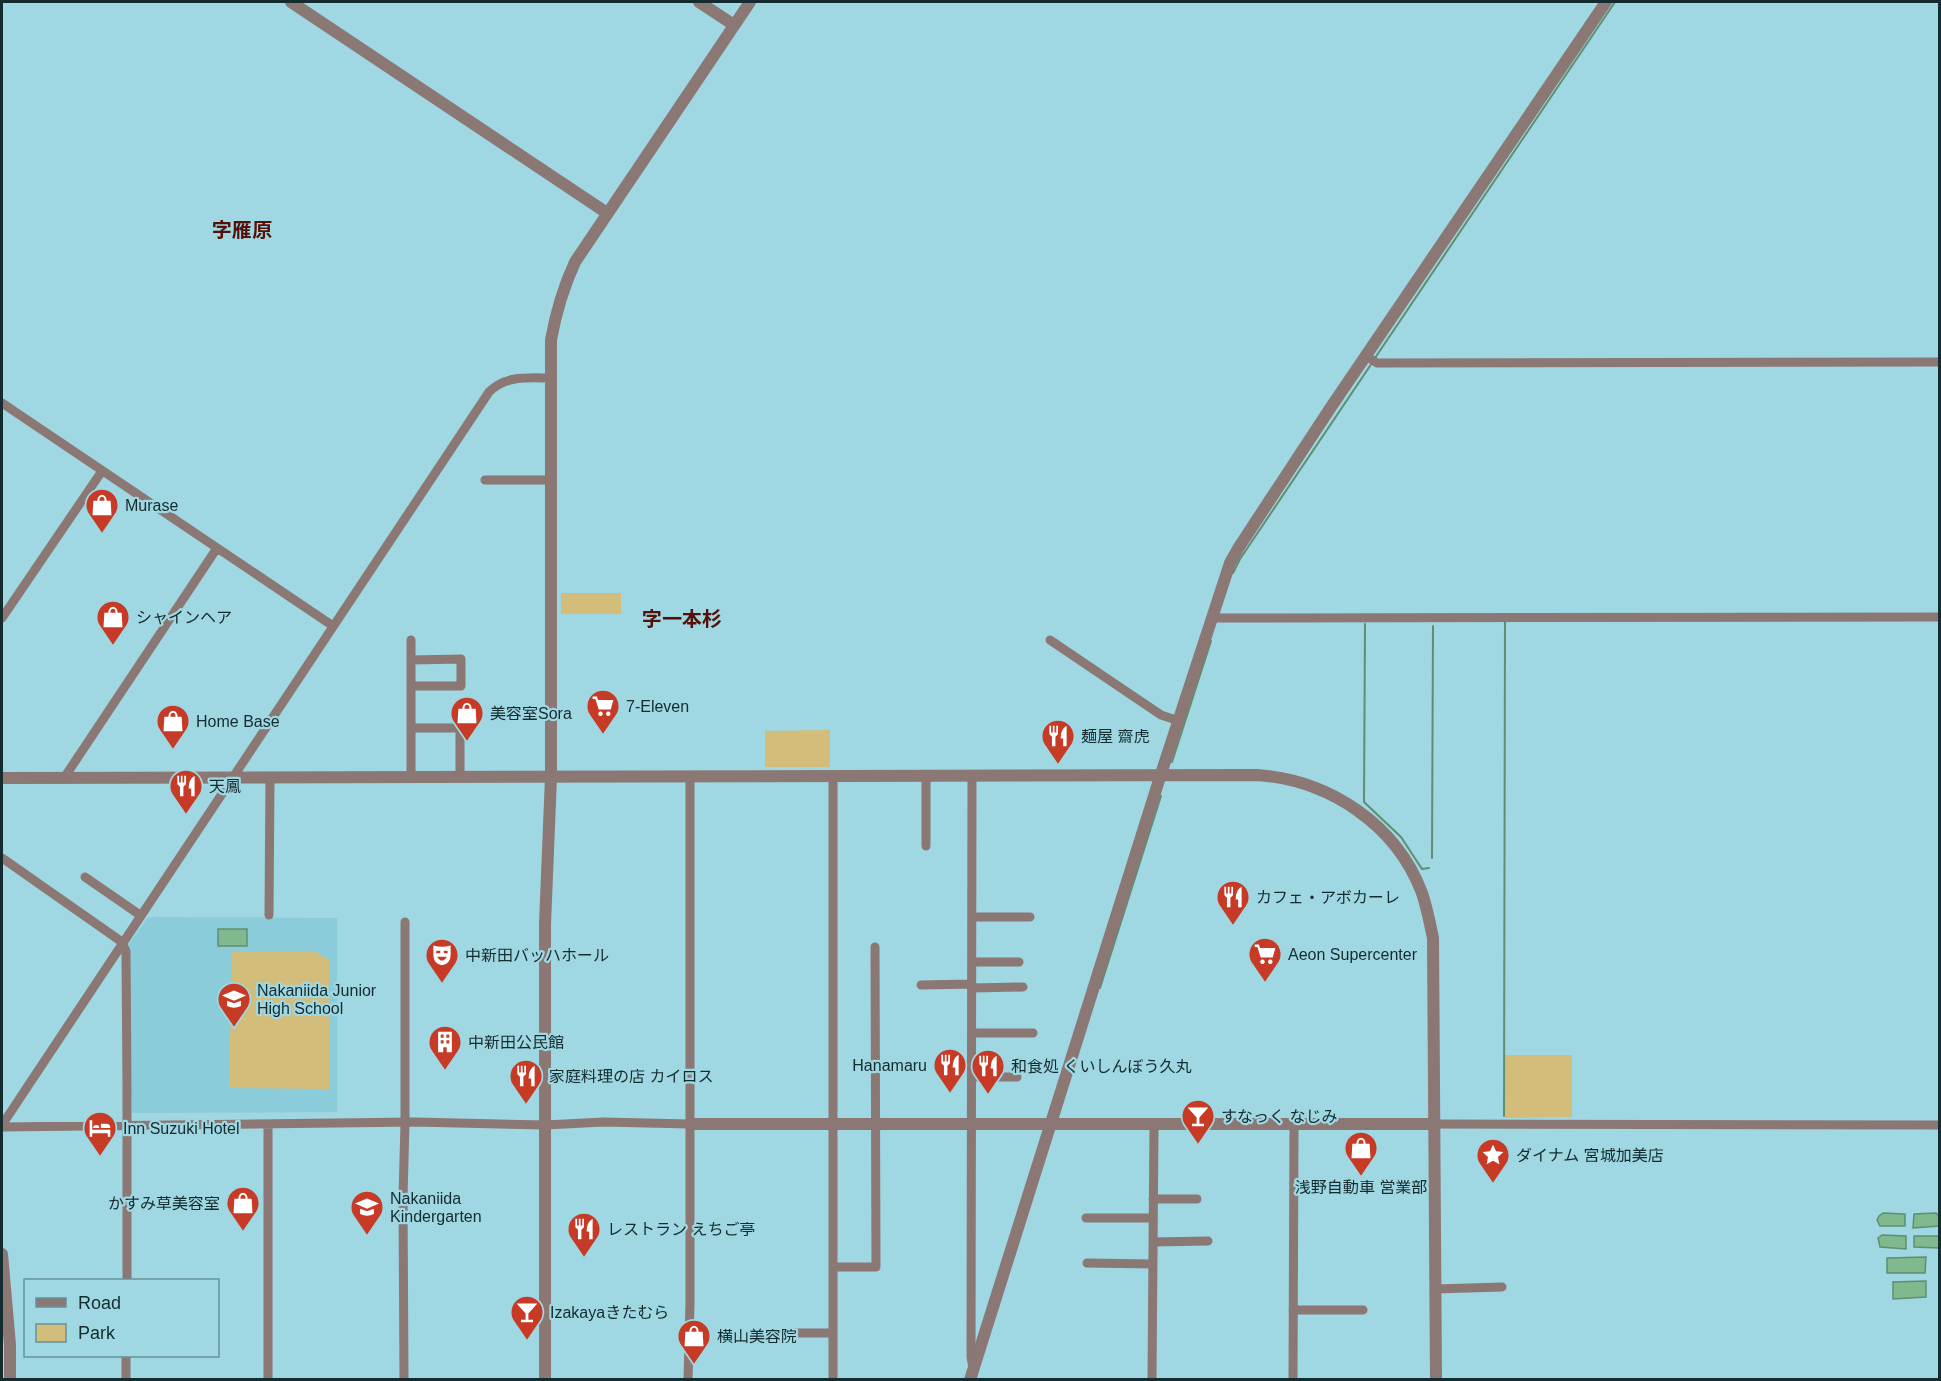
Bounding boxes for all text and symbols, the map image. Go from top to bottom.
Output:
district label: 字雁原 [212,219,272,241]
shop icon: Murase [84,487,120,534]
place label: Murase [125,497,178,514]
shop icon: シャインヘア [95,599,131,646]
district label: 字一本杉 [642,608,722,630]
place label: シャインヘア [136,609,232,626]
supermarket icon: 7-Eleven [585,688,621,735]
shop icon: 美容室Sora [449,695,485,742]
place label: 7-Eleven [626,698,689,715]
shop icon: Home Base [155,703,191,750]
place label: 美容室Sora [490,705,572,722]
place label: Home Base [196,713,280,730]
restaurant icon: 麺屋 齋虎 [1040,718,1076,765]
place label: 麺屋 齋虎 [1081,728,1149,745]
restaurant icon: 天鳳 [168,768,204,815]
place label: 天鳳 [209,778,241,795]
restaurant icon: カフェ・アボカーレ [1215,879,1251,926]
place label: カフェ・アボカーレ [1256,889,1400,906]
supermarket icon: Aeon Supercenter [1247,936,1283,983]
theatre icon: 中新田バッハホール [424,937,460,984]
place label: Aeon Supercenter [1288,946,1418,963]
place label: 中新田バッハホール [465,947,609,964]
school or university icon: Nakaniida Junior High School [216,981,252,1028]
place label: Nakaniida Junior High School [257,982,377,1017]
building icon: 中新田公民館 [427,1024,463,1071]
place label: 中新田公民館 [468,1034,564,1051]
restaurant icon: Hanamaru [932,1047,968,1094]
restaurant icon: 和食処 くいしんぼう久丸 [970,1048,1006,1095]
place label: Hanamaru [852,1057,927,1074]
restaurant icon: 家庭料理の店 カイロス [508,1058,544,1105]
place label: 和食処 くいしんぼう久丸 [1011,1058,1191,1075]
place label: 家庭料理の店 カイロス [549,1068,713,1085]
bar icon: すなっく なじみ [1180,1098,1216,1145]
place label: すなっく なじみ [1221,1108,1337,1125]
hotel icon: Inn Suzuki Hotel [82,1110,118,1157]
place label: Inn Suzuki Hotel [123,1120,240,1137]
shop icon: 浅野自動車 営業部 [1343,1130,1379,1177]
place icon: ダイナム 宮城加美店 [1475,1137,1511,1184]
place label: ダイナム 宮城加美店 [1516,1147,1664,1164]
place label: 浅野自動車 営業部 [1295,1179,1427,1196]
shop icon: かすみ草美容室 [225,1185,261,1232]
school or university icon: Nakaniida Kindergarten [349,1189,385,1236]
place label: Nakaniida Kindergarten [390,1190,482,1225]
place label: かすみ草美容室 [108,1195,220,1212]
restaurant icon: レストラン えちご亭 [566,1211,602,1258]
place label: レストラン えちご亭 [607,1221,755,1238]
legend [24,1279,219,1357]
text: Road [78,1293,121,1313]
bar icon: Izakayaきたむら [509,1294,545,1341]
place label: Izakayaきたむら [550,1304,669,1321]
shop icon: 横山美容院 [676,1318,712,1365]
text: Park [78,1323,116,1343]
place label: 横山美容院 [717,1328,797,1345]

